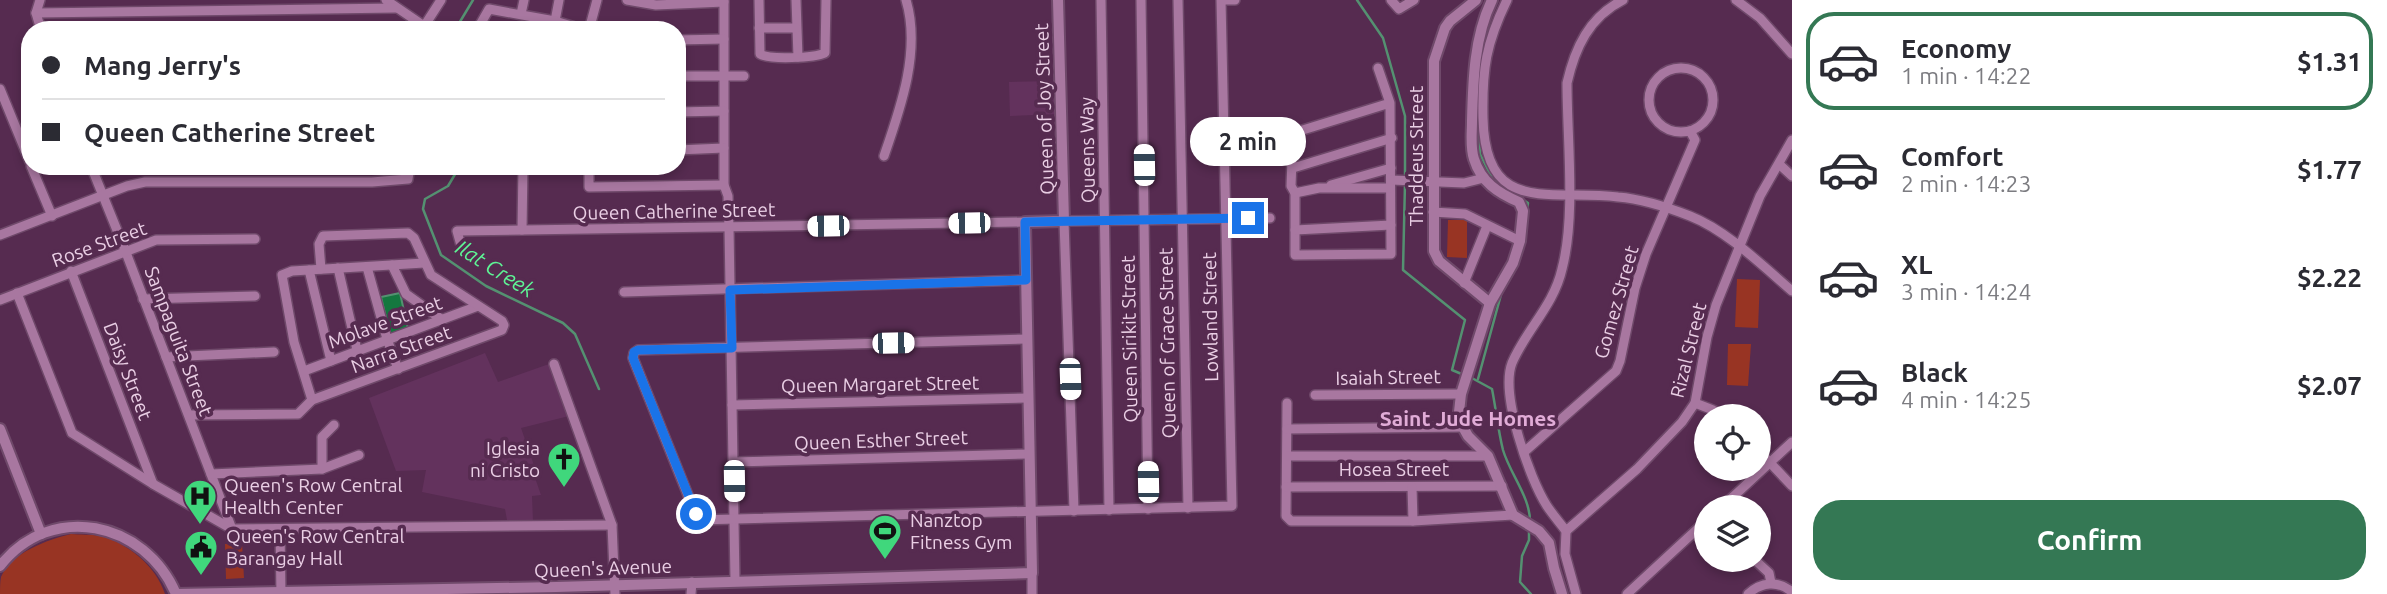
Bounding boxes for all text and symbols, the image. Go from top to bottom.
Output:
street label: Queen of Joy Street [1030,22,1058,195]
icon: car [1817,30,1880,93]
text: Economy [1901,34,2011,63]
text: $1.31 [2297,47,2362,76]
text: Mang Jerry's [84,51,241,80]
text: 1 min · 14:22 [1901,63,2032,88]
street label: Thaddeus Street [1405,85,1427,226]
street label: Queens Way [1075,97,1099,203]
callout: 2 min [1190,116,1306,166]
text: Queen Catherine Street [84,118,375,147]
text: 2 min [1219,129,1277,154]
icon: car [1817,138,1880,201]
text: Comfort [1901,142,2004,171]
car [1134,144,1155,186]
text: $1.77 [2297,155,2362,184]
text: 2 min · 14:23 [1901,171,2032,196]
street label: Queen Catherine Street [573,198,776,224]
route end [1232,202,1264,234]
car [948,212,991,234]
car [807,215,850,237]
street label: Rose Street [49,217,150,271]
water label: Ilat Creek [452,235,540,302]
street label: Gomez Street [1589,242,1643,361]
icon: car [1817,246,1880,309]
street label: Queen of Grace Street [1154,247,1180,439]
text: XL [1901,250,1932,279]
street label: Lowland Street [1198,251,1222,382]
street label: Queen Sirikit Street [1117,255,1141,423]
street label: Sampaguita Street [140,263,218,419]
text: $2.22 [2297,263,2362,292]
text: 3 min · 14:24 [1901,279,2032,304]
street label: Molave Street [325,291,445,353]
street label: Rizal Street [1666,300,1711,400]
street label: Daisy Street [99,319,157,423]
street label: Narra Street [348,321,455,377]
car [872,332,915,354]
icon: car [1817,354,1880,417]
car [1059,358,1082,400]
text: Black [1901,358,1968,387]
street label: Isaiah Street [1335,365,1441,389]
street label: Queen Margaret Street [781,371,980,397]
text: $2.07 [2297,371,2362,400]
text: 4 min · 14:25 [1901,387,2032,412]
map controls [1694,404,1771,572]
button: locate [1694,404,1771,481]
district label: Saint Jude Homes [1380,406,1556,430]
street label: Queen Esther Street [794,426,969,454]
place label: Iglesia ni Cristo [470,437,540,481]
church icon: Iglesia ni Cristo [545,440,583,489]
street label: Hosea Street [1339,458,1450,480]
car [724,460,745,502]
car [1138,461,1159,503]
place label: Queen's Row Central Health Center [224,474,403,518]
hospital icon: Queen's Row Central Health Center [181,477,219,526]
button: layers [1694,495,1771,572]
route start [680,498,712,530]
button: Confirm [1813,500,2366,580]
place label: Nanztop Fitness Gym [910,509,1012,553]
sports icon: Nanztop Fitness Gym [866,512,904,561]
place label: Queen's Row Central Barangay Hall [226,525,405,569]
public building icon: Queen's Row Central Barangay Hall [182,528,220,577]
street label: Queen's Avenue [534,555,672,581]

